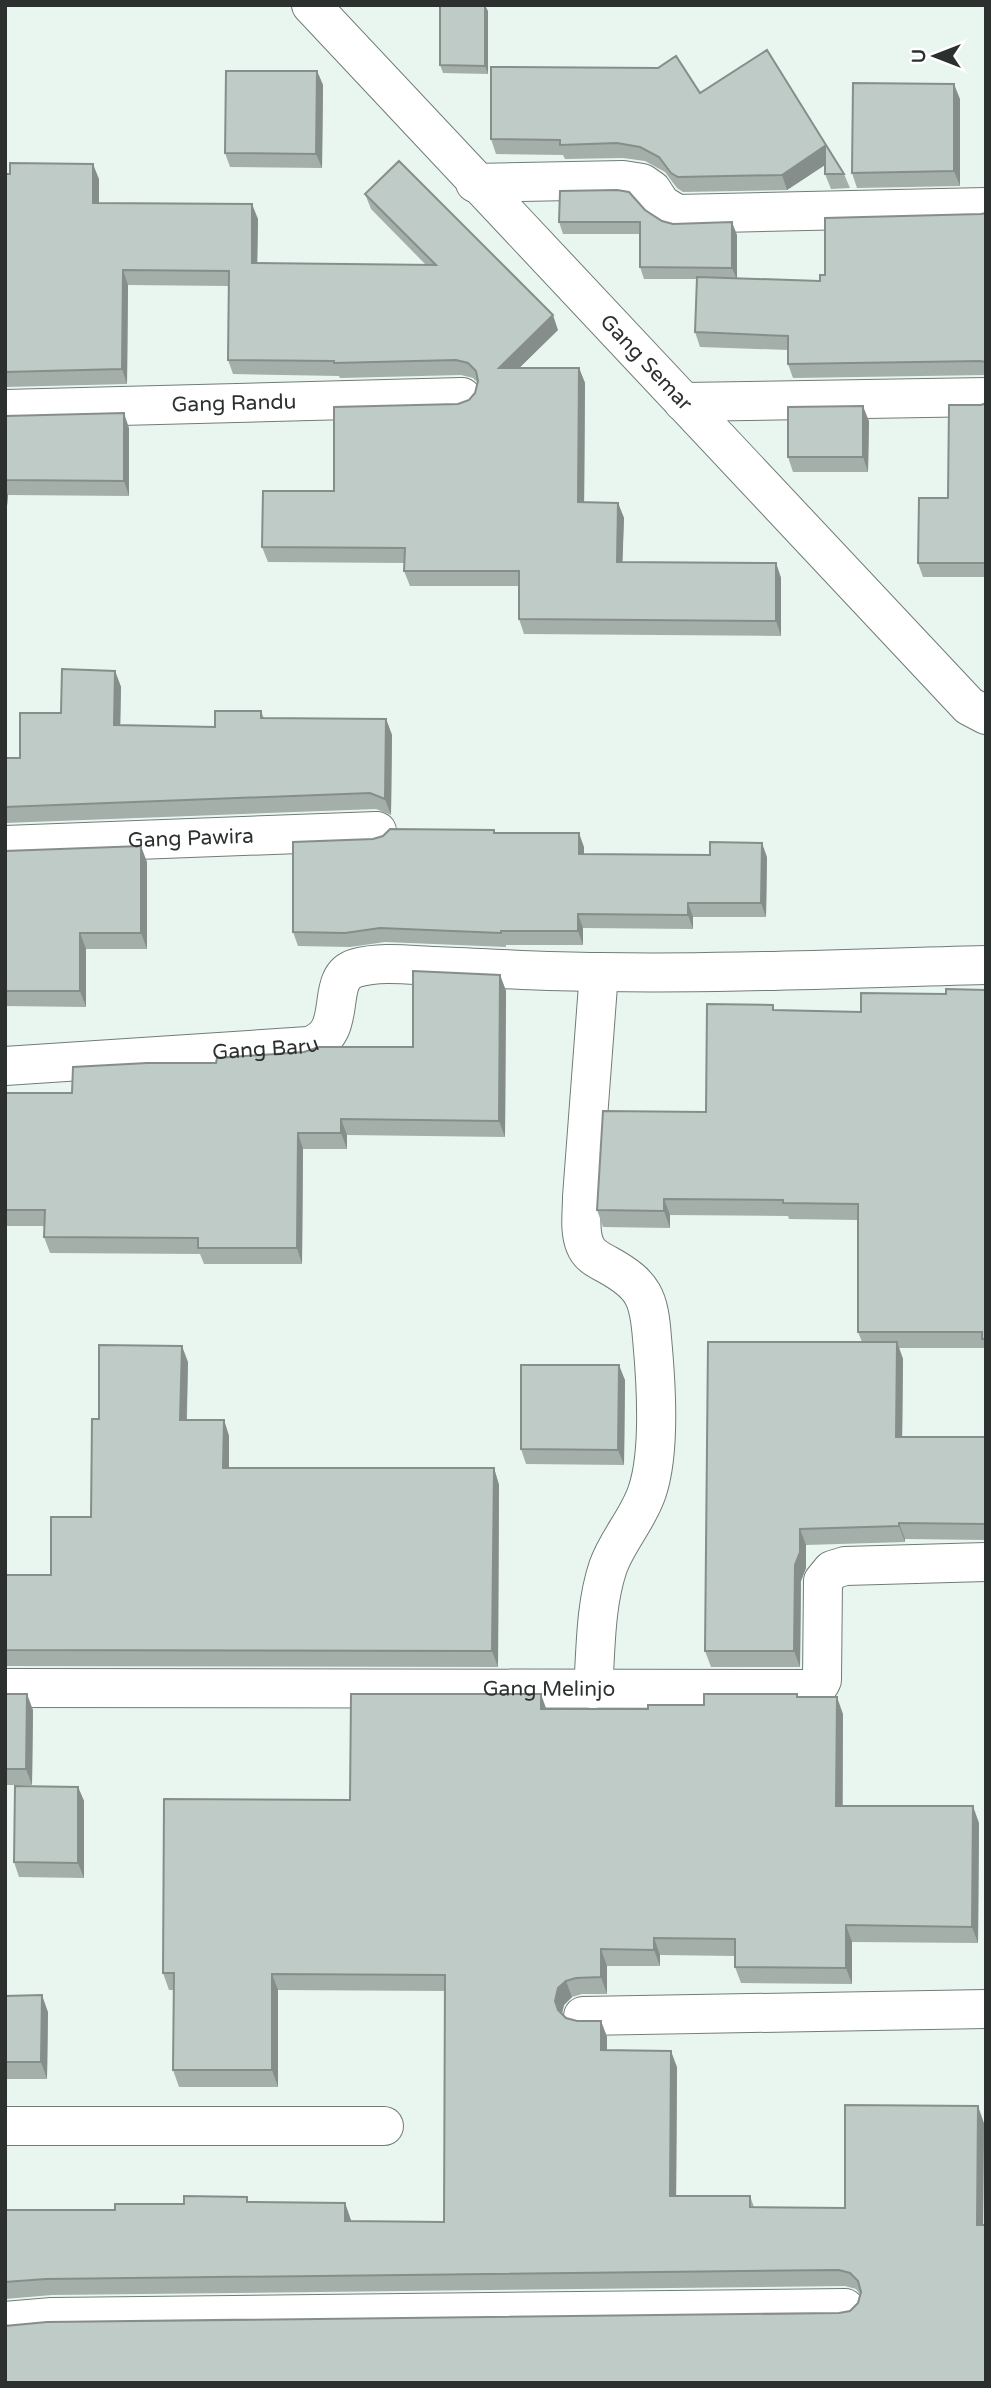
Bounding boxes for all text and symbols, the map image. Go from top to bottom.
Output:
north arrow [900,21,970,91]
text: U [908,49,930,63]
street label: Gang Semar [595,309,698,416]
street label: Gang Randu [171,389,297,417]
street label: Gang Pawira [127,823,254,853]
street label: Gang Baru [211,1031,323,1065]
street label: Gang Melinjo [483,1676,615,1701]

